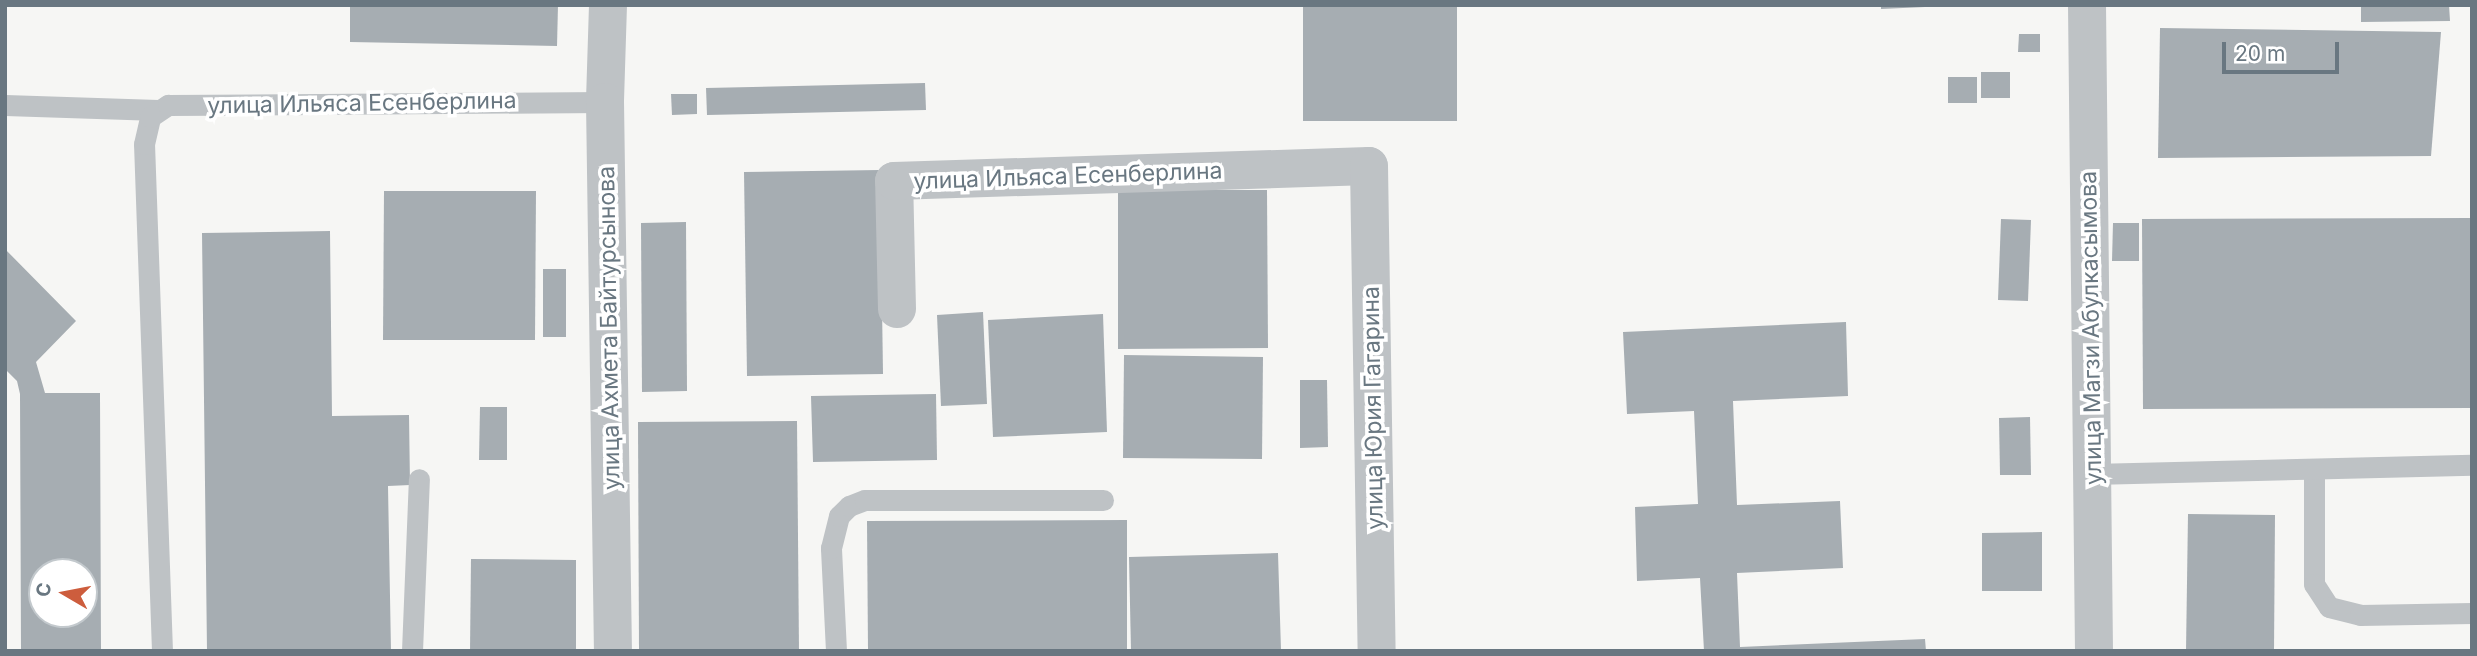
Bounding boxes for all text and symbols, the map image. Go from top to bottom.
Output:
scale bar [2225,28,2342,72]
text: 20 m [2235,41,2285,66]
street label: улица Ильяса Есенберлина [207,87,517,119]
street label: улица Ильяса Есенберлина [913,157,1223,195]
street label: улица Ахмета Байтурсынова [592,166,626,490]
street label: улица Магзи Абулкасымова [2074,171,2108,485]
street label: улица Юрия Гагарина [1357,286,1389,530]
north arrow [28,558,98,628]
text: С [31,581,56,599]

